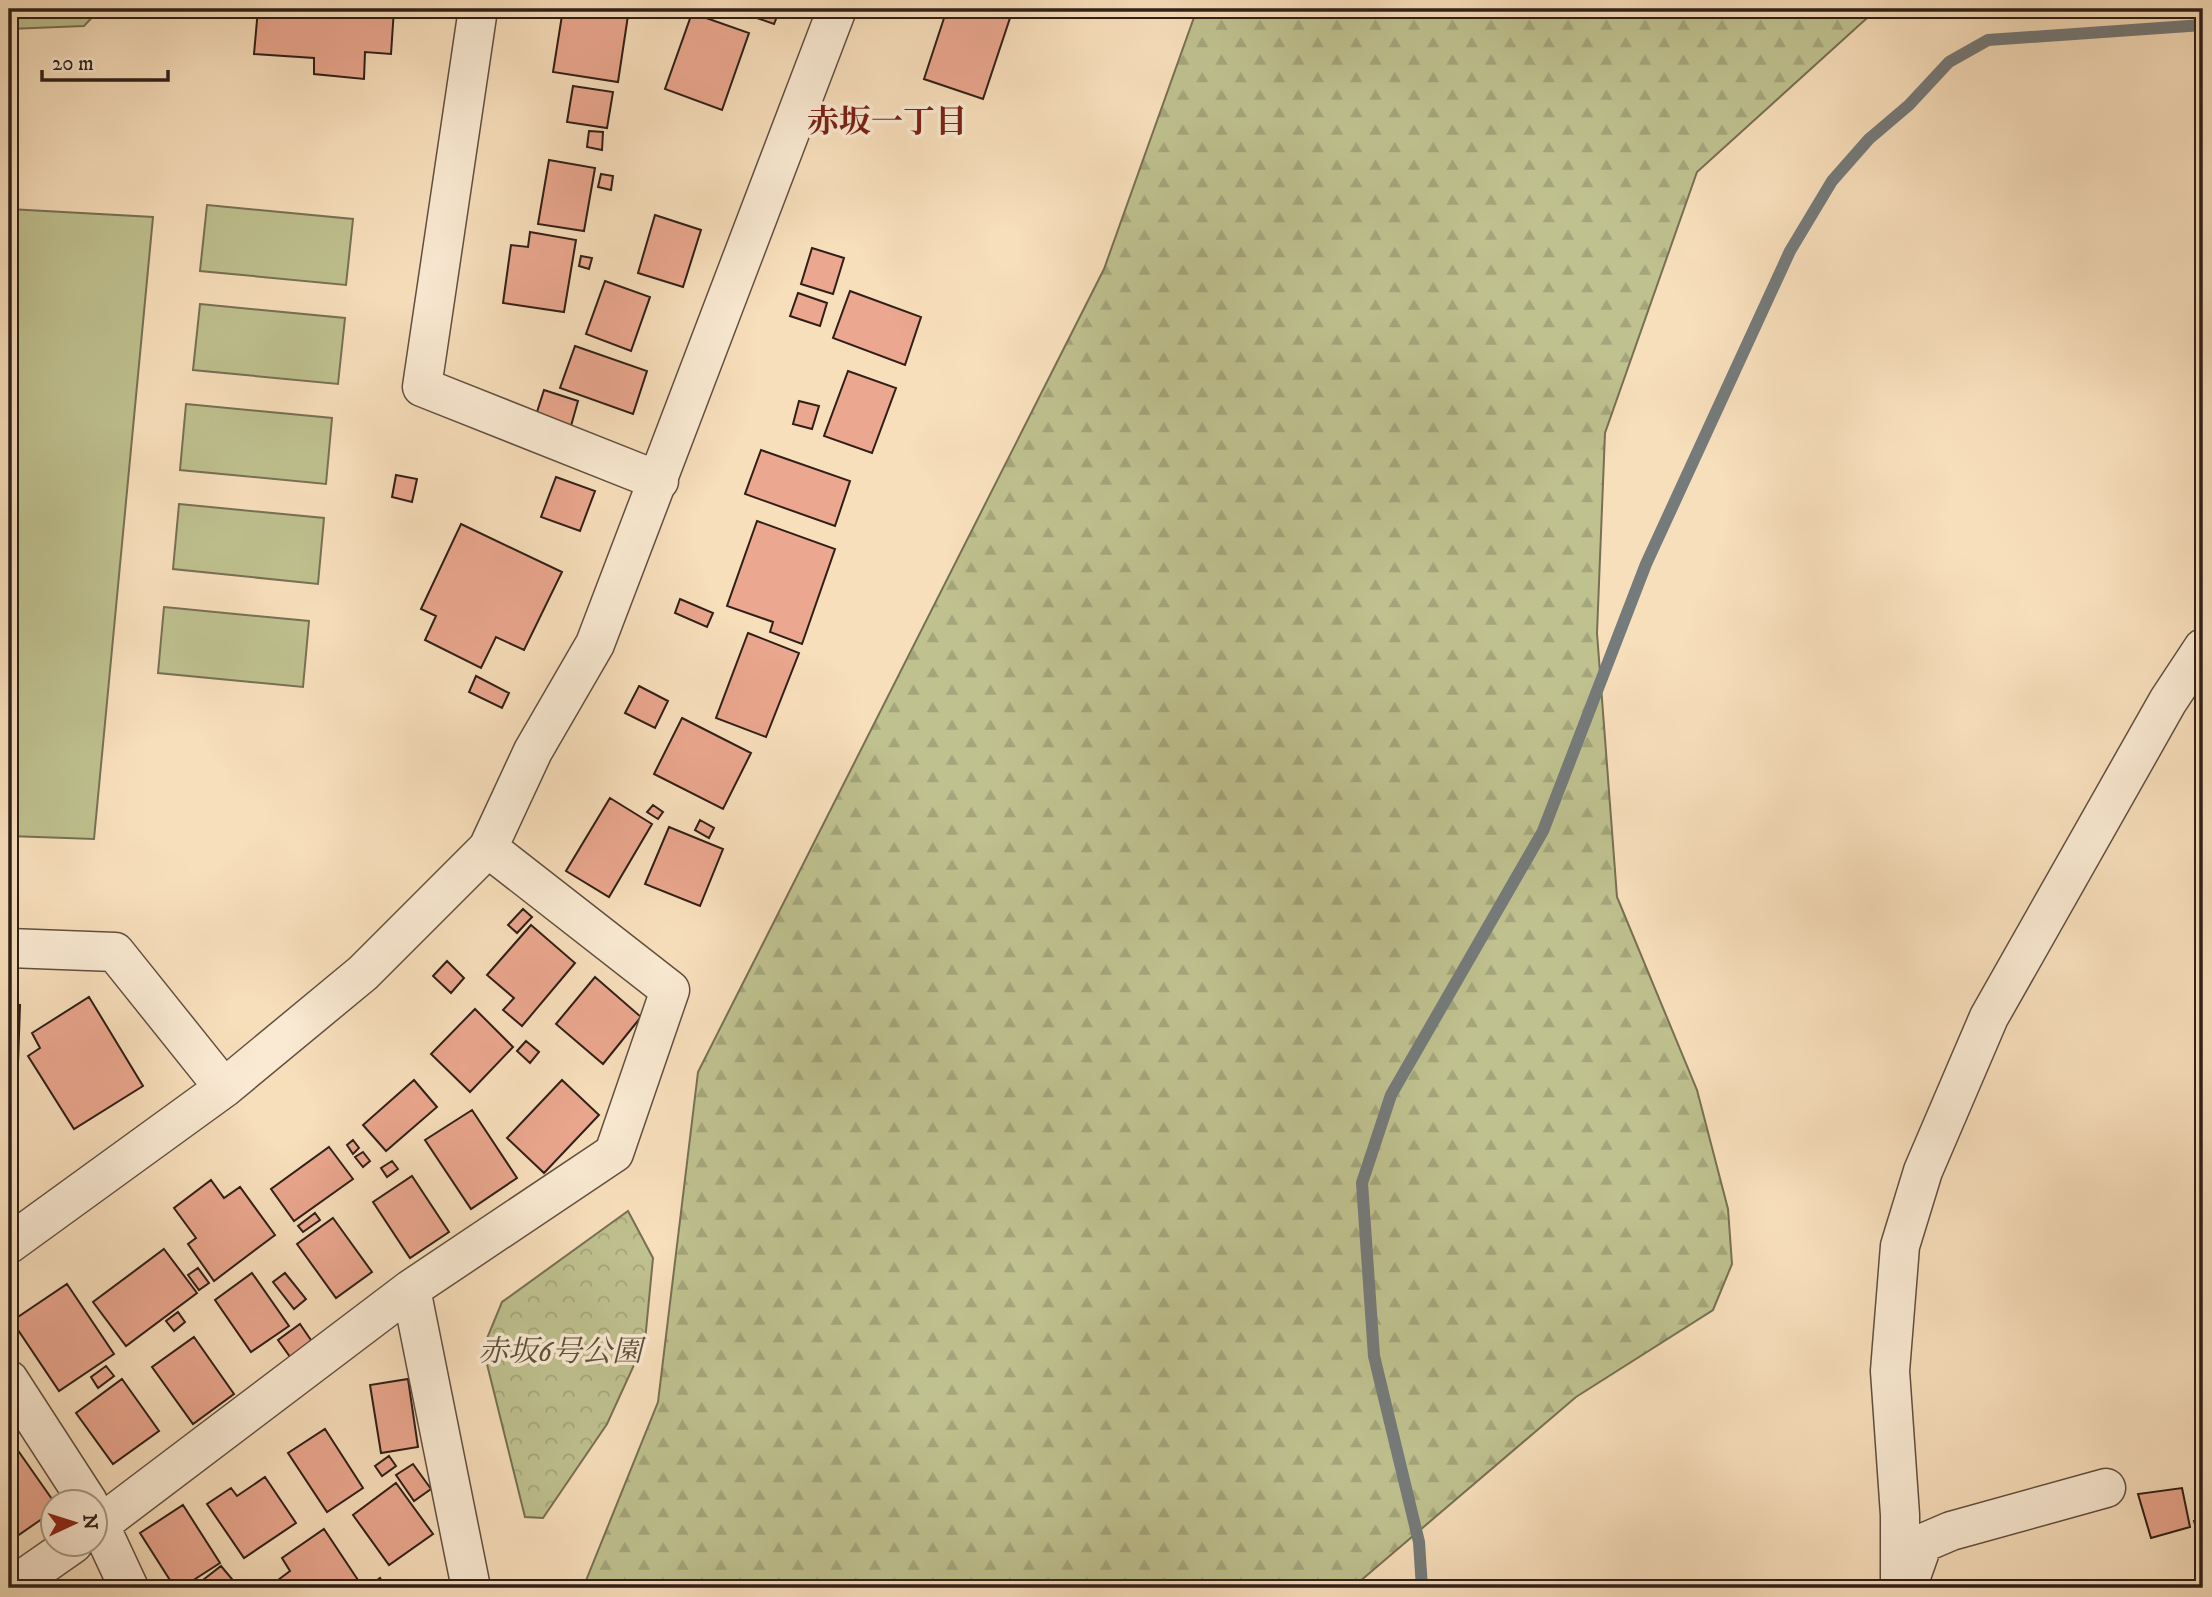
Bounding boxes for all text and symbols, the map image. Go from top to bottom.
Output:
scale bar [42,38,168,82]
text: 20 m [52,51,94,77]
district label: 赤坂一丁目 [807,103,967,143]
park label: 赤坂6号公園 [478,1334,647,1371]
north arrow [38,1488,108,1558]
text: N [77,1513,102,1531]

